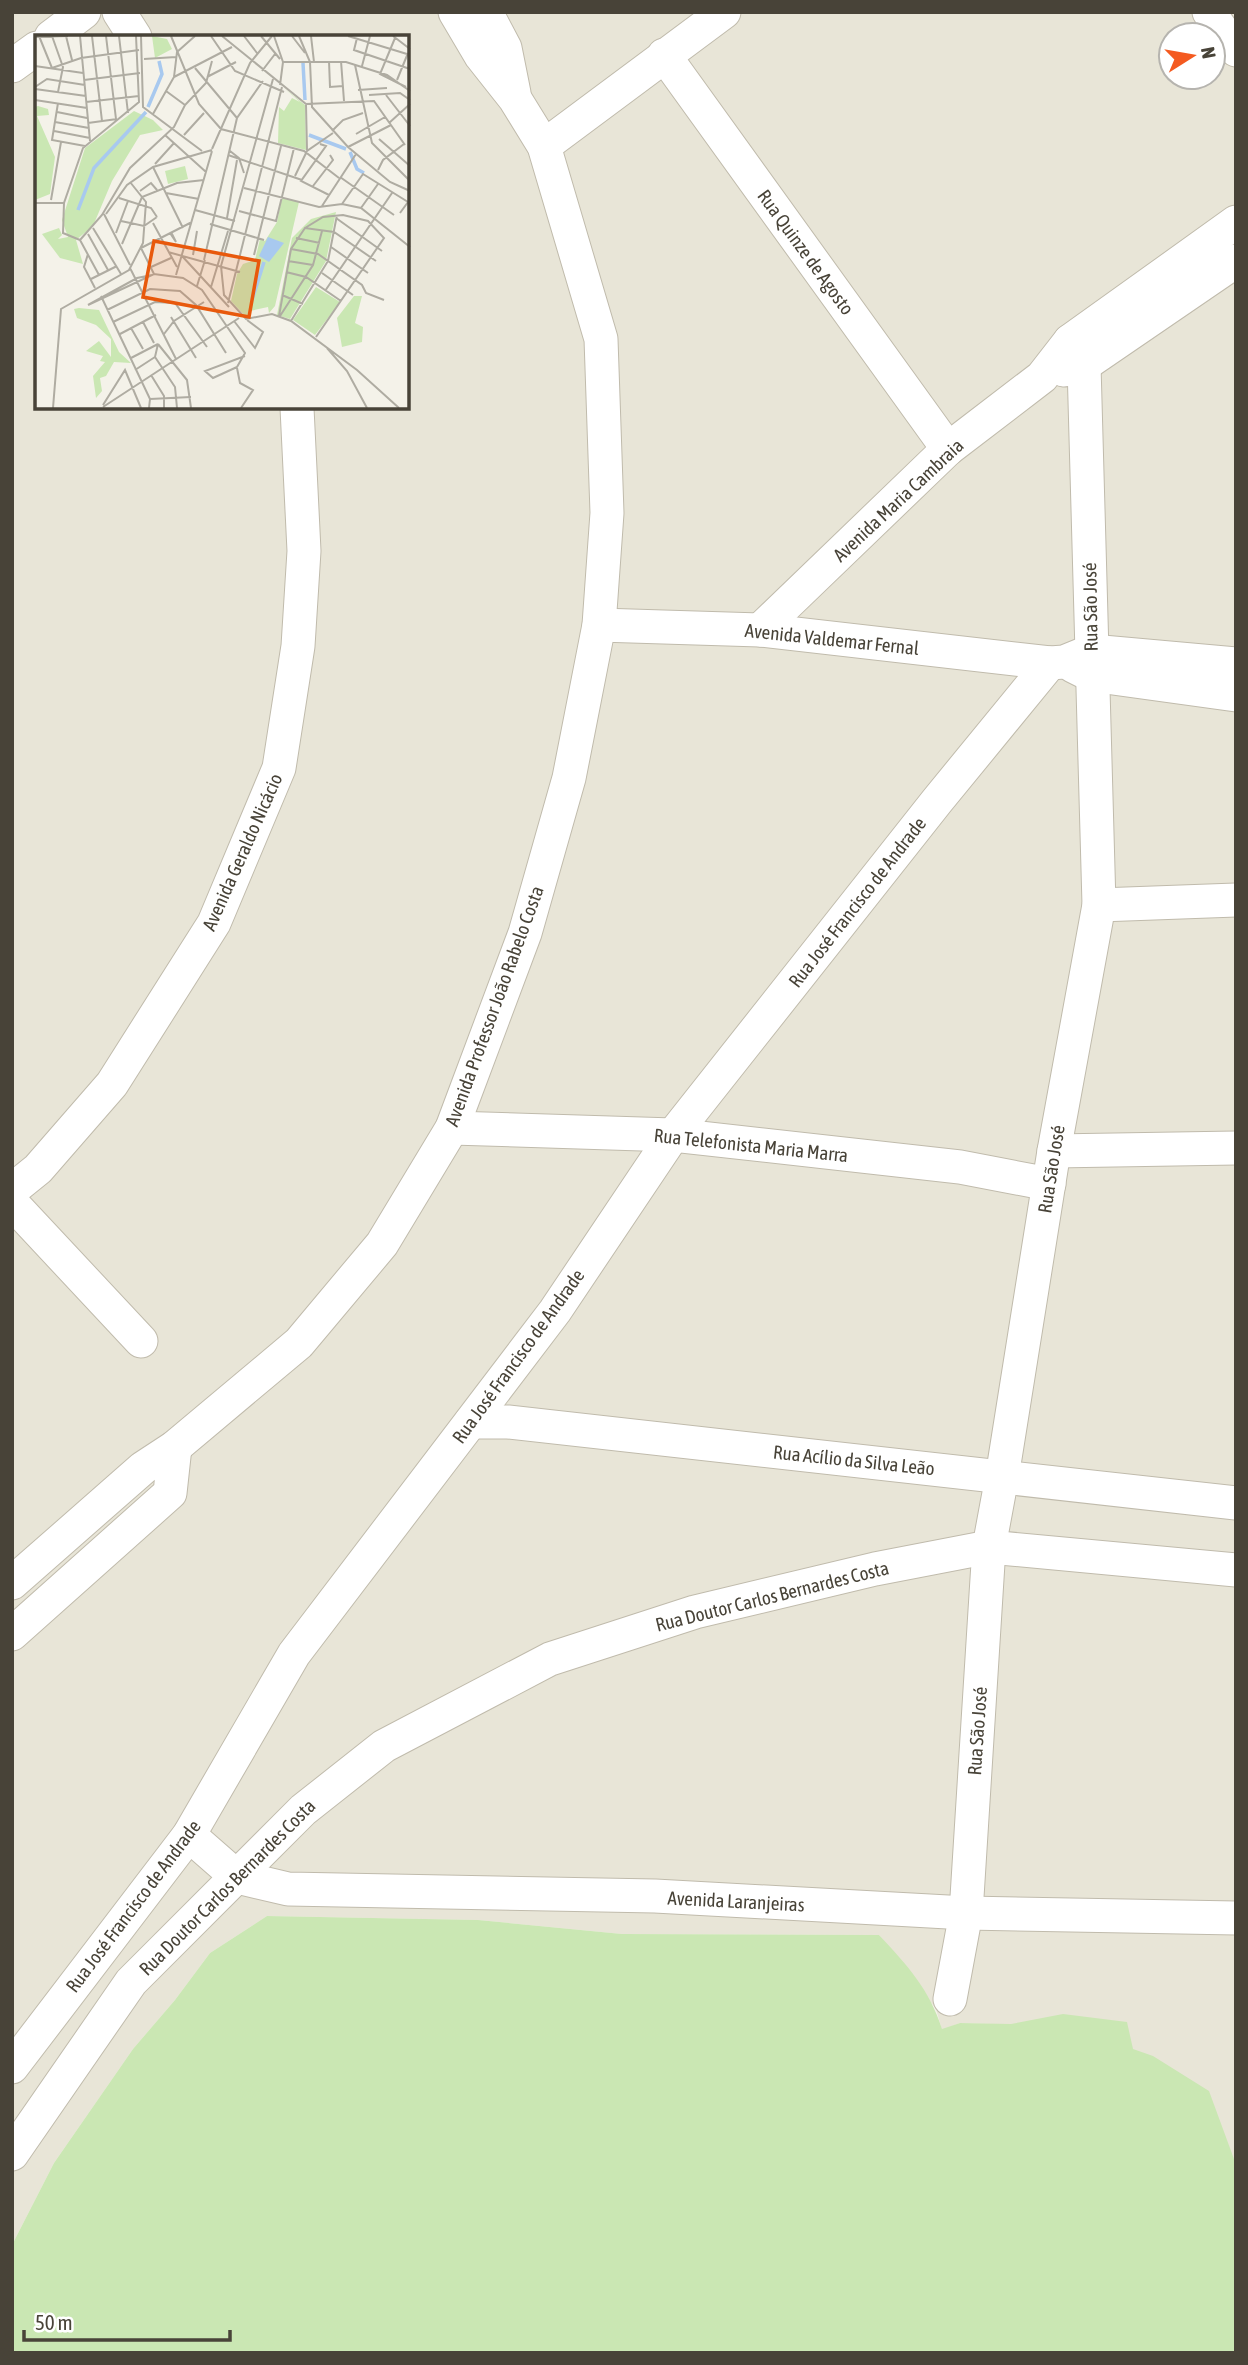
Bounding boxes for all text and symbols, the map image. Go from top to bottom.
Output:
north arrow [1157,21,1227,91]
inset map [35,35,410,410]
text: N [1197,45,1221,60]
street label: Rua Quinze de Agosto [753,185,859,319]
street label: Avenida Maria Cambraia [828,434,968,566]
street label: Rua São José [1078,562,1102,652]
street label: Avenida Valdemar Fernal [744,619,920,659]
street label: Avenida Geraldo Nicácio [197,770,287,934]
street label: Rua José Francisco de Andrade [784,813,930,991]
street label: Avenida Professor João Rabelo Costa [440,883,548,1129]
street label: Rua São José [1033,1123,1069,1215]
street label: Rua Telefonista Maria Marra [653,1124,849,1166]
street label: Rua José Francisco de Andrade [447,1265,589,1447]
street label: Rua Acílio da Silva Leão [772,1441,936,1479]
street label: Rua Doutor Carlos Bernardes Costa [653,1556,891,1636]
street label: Rua São José [963,1686,991,1776]
street label: Rua Doutor Carlos Bernardes Costa [134,1794,320,1980]
street label: Rua José Francisco de Andrade [61,1816,205,1996]
street label: Avenida Laranjeiras [667,1886,805,1916]
scale bar [24,2298,231,2342]
text: 50 m [35,2310,73,2334]

